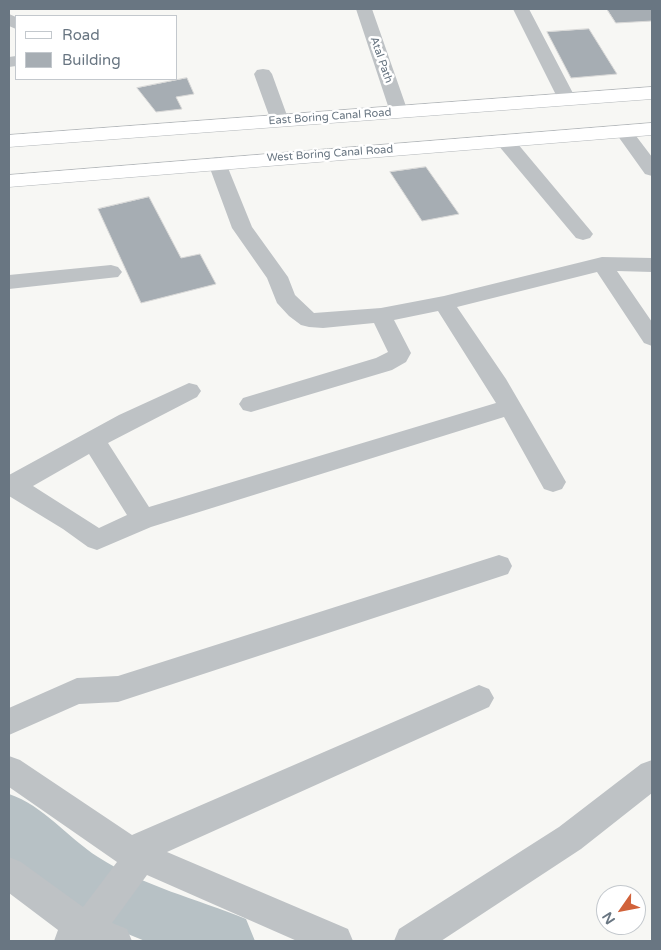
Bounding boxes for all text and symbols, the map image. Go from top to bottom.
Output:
legend [15,15,178,80]
text: Road [62,26,100,44]
street label: Atal Path [367,35,395,85]
text: Building [62,51,121,69]
street label: East Boring Canal Road [268,106,392,128]
street label: West Boring Canal Road [266,143,394,165]
north arrow [596,885,646,935]
text: N [599,909,619,927]

